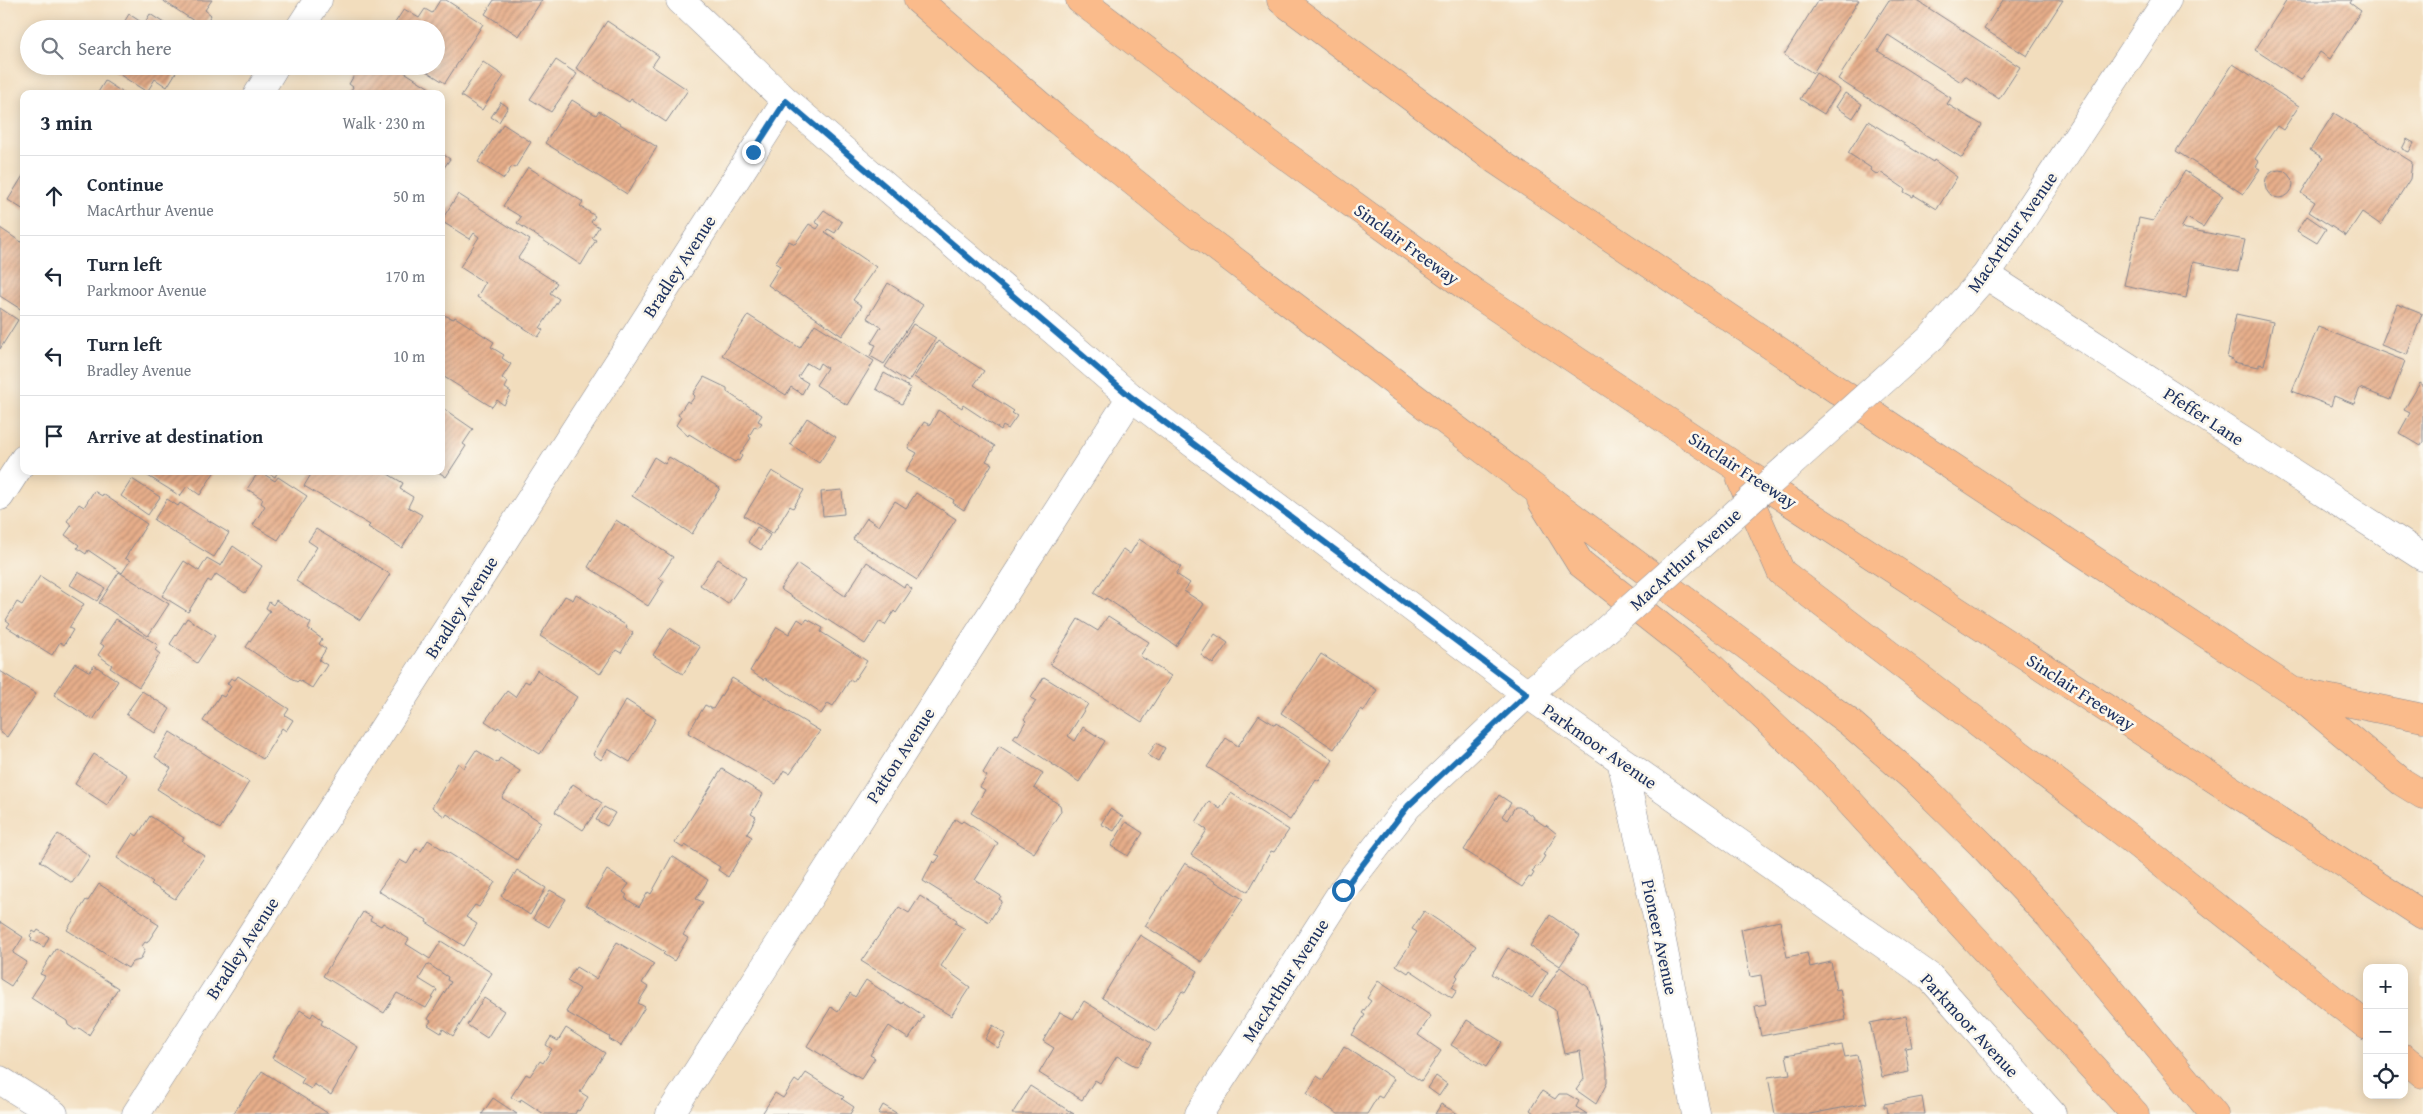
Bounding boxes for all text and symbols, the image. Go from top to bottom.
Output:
search box [20,20,445,75]
icon: search [38,34,66,62]
text: Search here [78,34,172,62]
text: 3 min [40,107,92,138]
text: Walk · 230 m [342,111,425,135]
route end [742,141,765,164]
street label: MacArthur Avenue [1960,166,2064,298]
text: Continue [87,170,164,198]
icon: ahead [40,182,68,210]
text: 50 m [393,184,425,208]
street label: Sinclair Freeway [1349,197,1465,292]
text: MacArthur Avenue [87,198,214,222]
street label: Bradley Avenue [636,209,722,323]
text: Turn left [87,250,162,278]
icon: left [40,262,68,290]
text: 170 m [385,264,425,288]
text: Parkmoor Avenue [87,278,207,302]
text: Turn left [87,330,162,358]
icon: left [40,342,68,370]
text: 10 m [393,344,425,368]
text: Bradley Avenue [87,358,191,382]
street label: Pfeffer Lane [2158,380,2250,452]
icon: arrive [40,422,68,450]
text: Arrive at destination [87,422,263,450]
street label: Sinclair Freeway [1683,425,1803,515]
street label: MacArthur Avenue [1623,501,1747,617]
street label: Bradley Avenue [418,550,504,664]
street label: Sinclair Freeway [2021,647,2141,737]
street label: Parkmoor Avenue [1537,696,1663,796]
street label: Patton Avenue [859,702,941,808]
street label: Pioneer Avenue [1635,877,1685,997]
route start [1332,879,1355,902]
street label: Bradley Avenue [199,891,285,1005]
street label: MacArthur Avenue [1235,913,1335,1047]
map controls [2363,964,2408,1099]
button: + [2363,964,2408,1009]
street label: Parkmoor Avenue [1914,967,2026,1083]
button: − [2363,1009,2408,1054]
button: locate [2363,1054,2408,1099]

